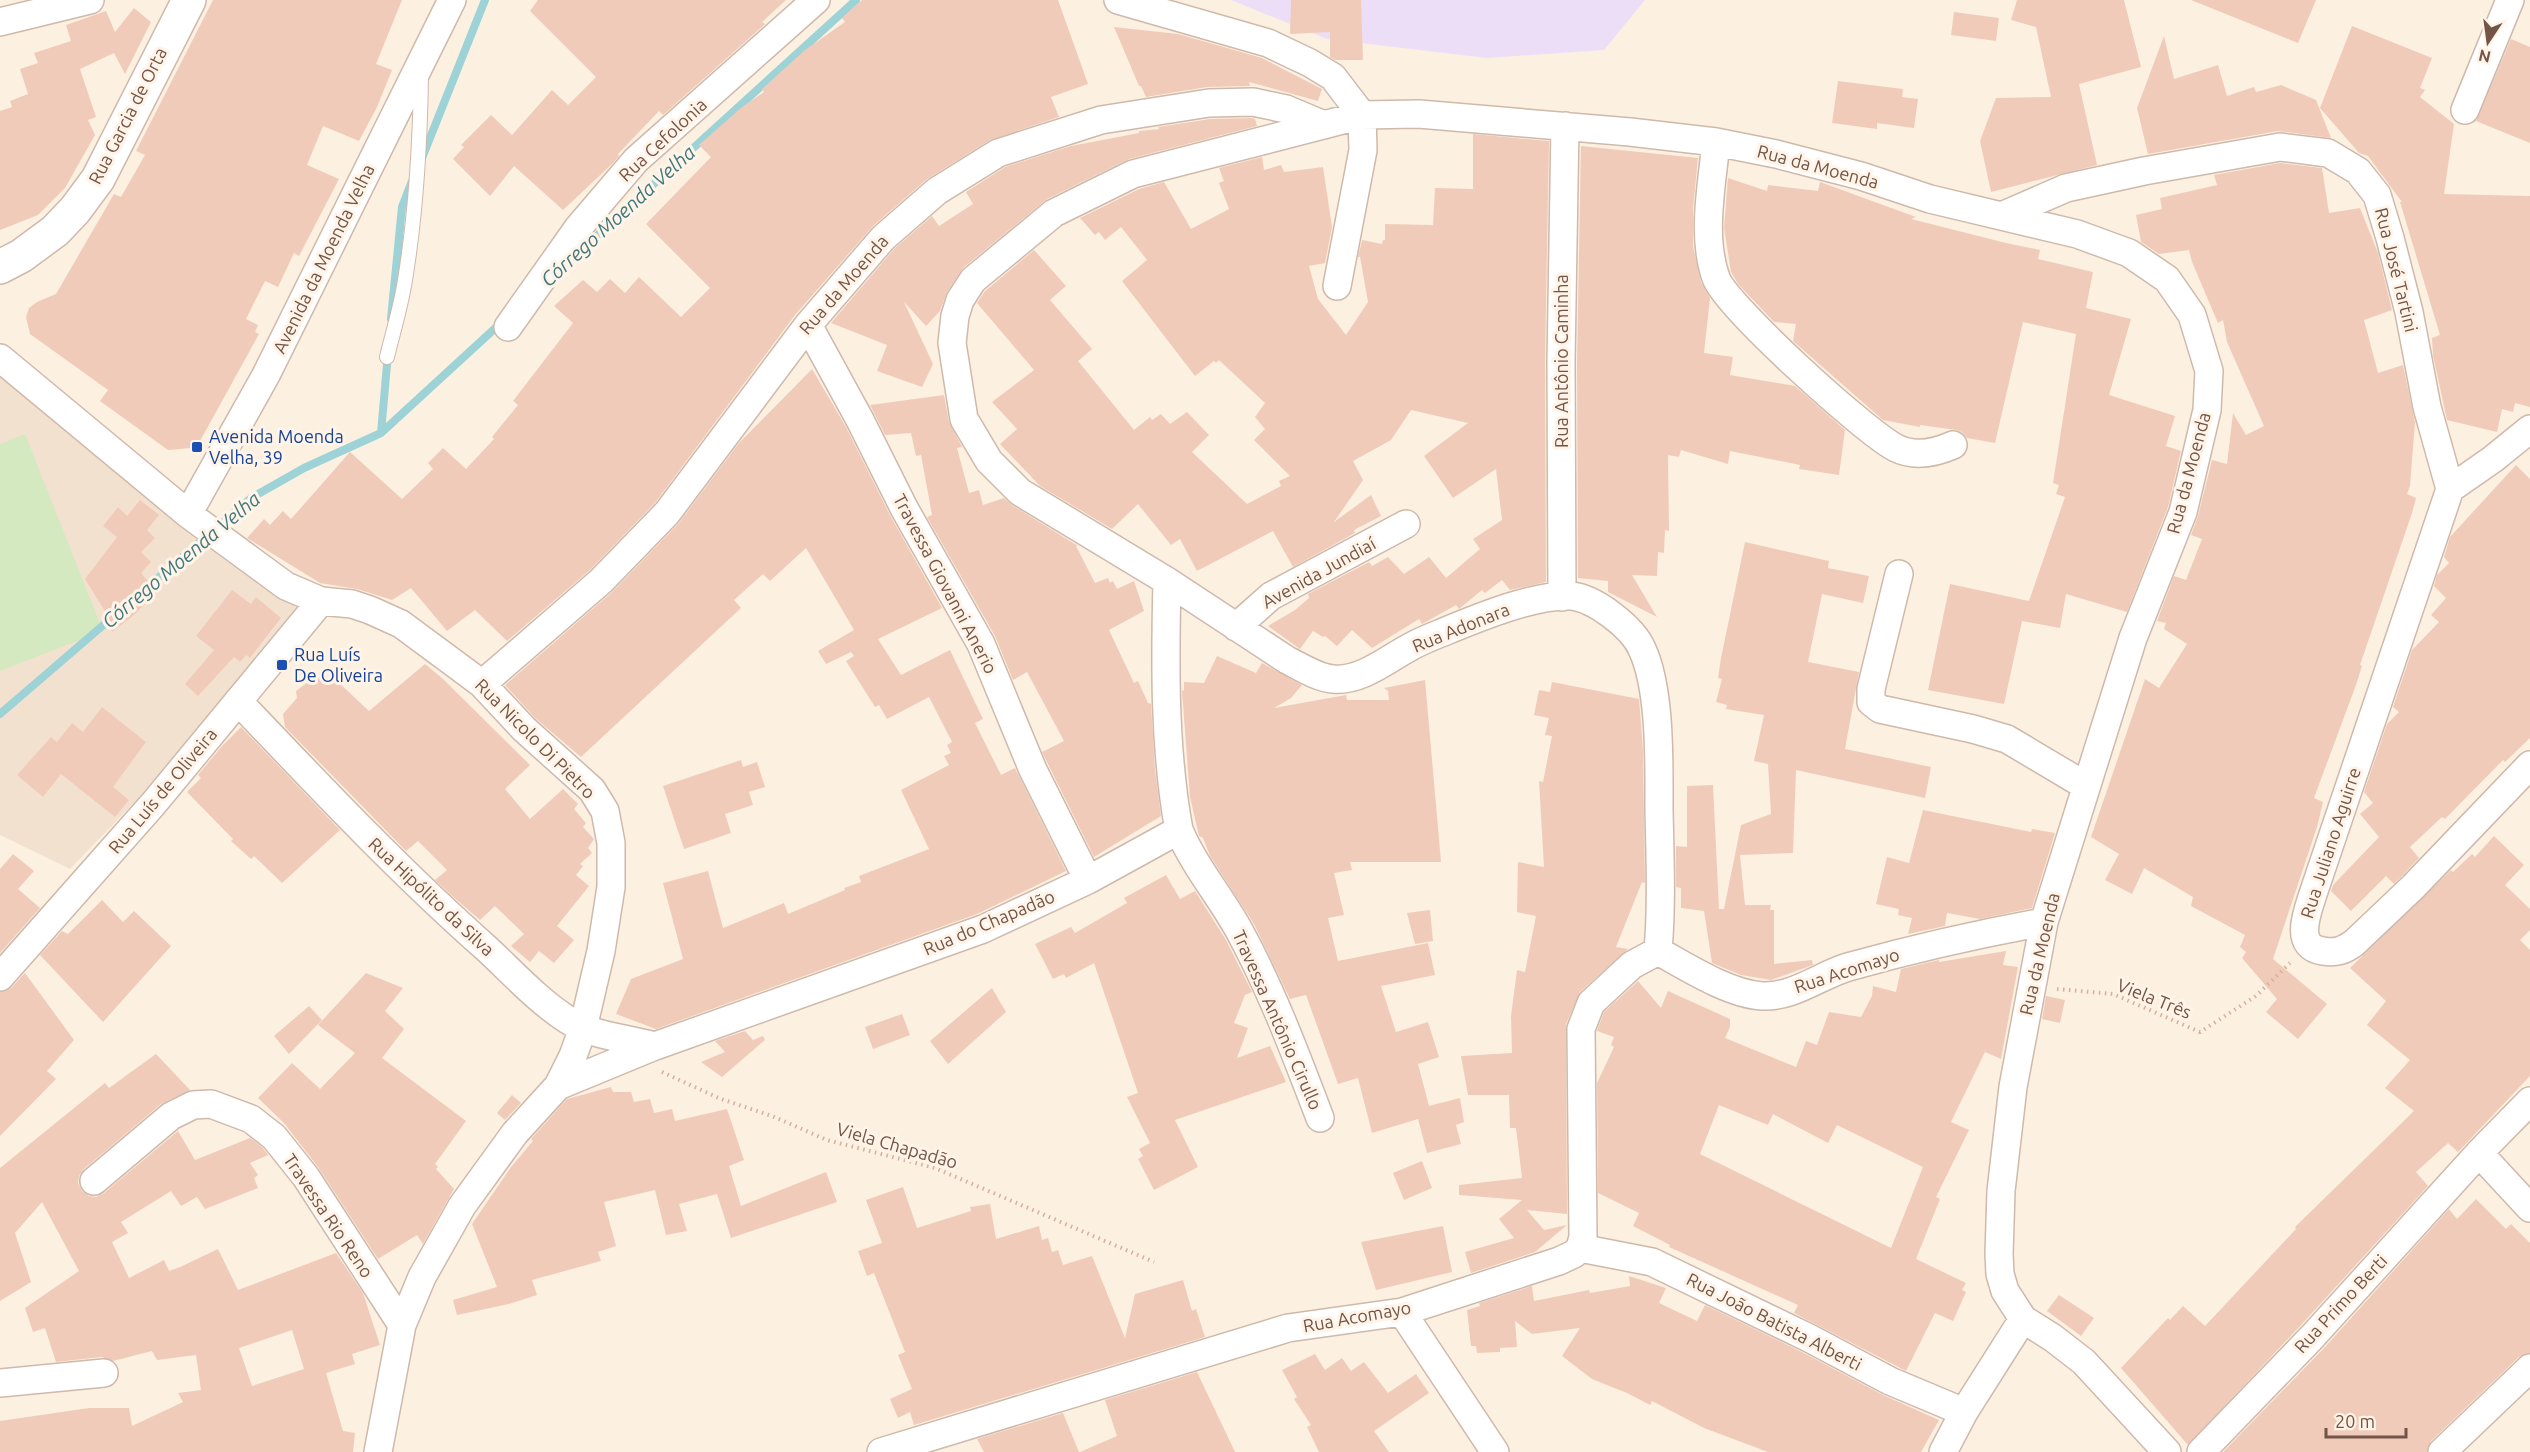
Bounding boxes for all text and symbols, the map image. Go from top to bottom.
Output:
north arrow [2458,12,2518,72]
street label: Rua Garcia de Orta [84,44,170,187]
text: N [2477,47,2492,67]
street label: Rua Cefolonia [614,94,710,185]
water label: Córrego Moenda Velha [536,140,700,291]
street label: Rua da Moenda [1755,140,1881,192]
street label: Avenida da Moenda Velha [269,161,378,356]
street label: Rua José Tartini [2372,205,2422,334]
street label: Rua da Moenda [795,231,892,338]
street label: Rua Antônio Caminha [1551,274,1571,448]
street label: Rua da Moenda [2162,410,2214,536]
place label: Avenida Moenda Velha, 39 [209,426,344,467]
marker: Avenida Moenda Velha, 39 [190,440,204,454]
water label: Córrego Moenda Velha [97,487,265,633]
street label: Travessa Giovanni Anerio [890,490,1002,677]
street label: Avenida Jundiaí [1258,532,1379,612]
street label: Rua Adonara [1409,598,1512,656]
place label: Rua Luís De Oliveira [294,644,383,685]
marker: Rua Luís De Oliveira [275,658,289,672]
street label: Rua Nicolo Di Pietro [472,674,600,802]
street label: Rua Luís de Oliveira [104,724,220,857]
street label: Rua Juliano Aguirre [2296,765,2364,921]
street label: Rua Hipólito da Silva [365,833,498,960]
street label: Rua do Chapadão [920,885,1057,959]
street label: Rua da Moenda [2015,891,2063,1017]
street label: Travessa Antônio Cirullo [1229,927,1327,1112]
street label: Rua Acomayo [1792,944,1902,996]
street label: Viela Três [2114,974,2195,1022]
street label: Viela Chapadão [834,1118,960,1172]
street label: Travessa Rio Reno [280,1150,378,1281]
street label: Rua Primo Berti [2290,1250,2391,1356]
street label: Rua João Batista Alberti [1684,1268,1865,1374]
street label: Rua Acomayo [1301,1297,1412,1335]
scale bar [2326,1401,2406,1439]
text: 20 m [2335,1411,2375,1431]

